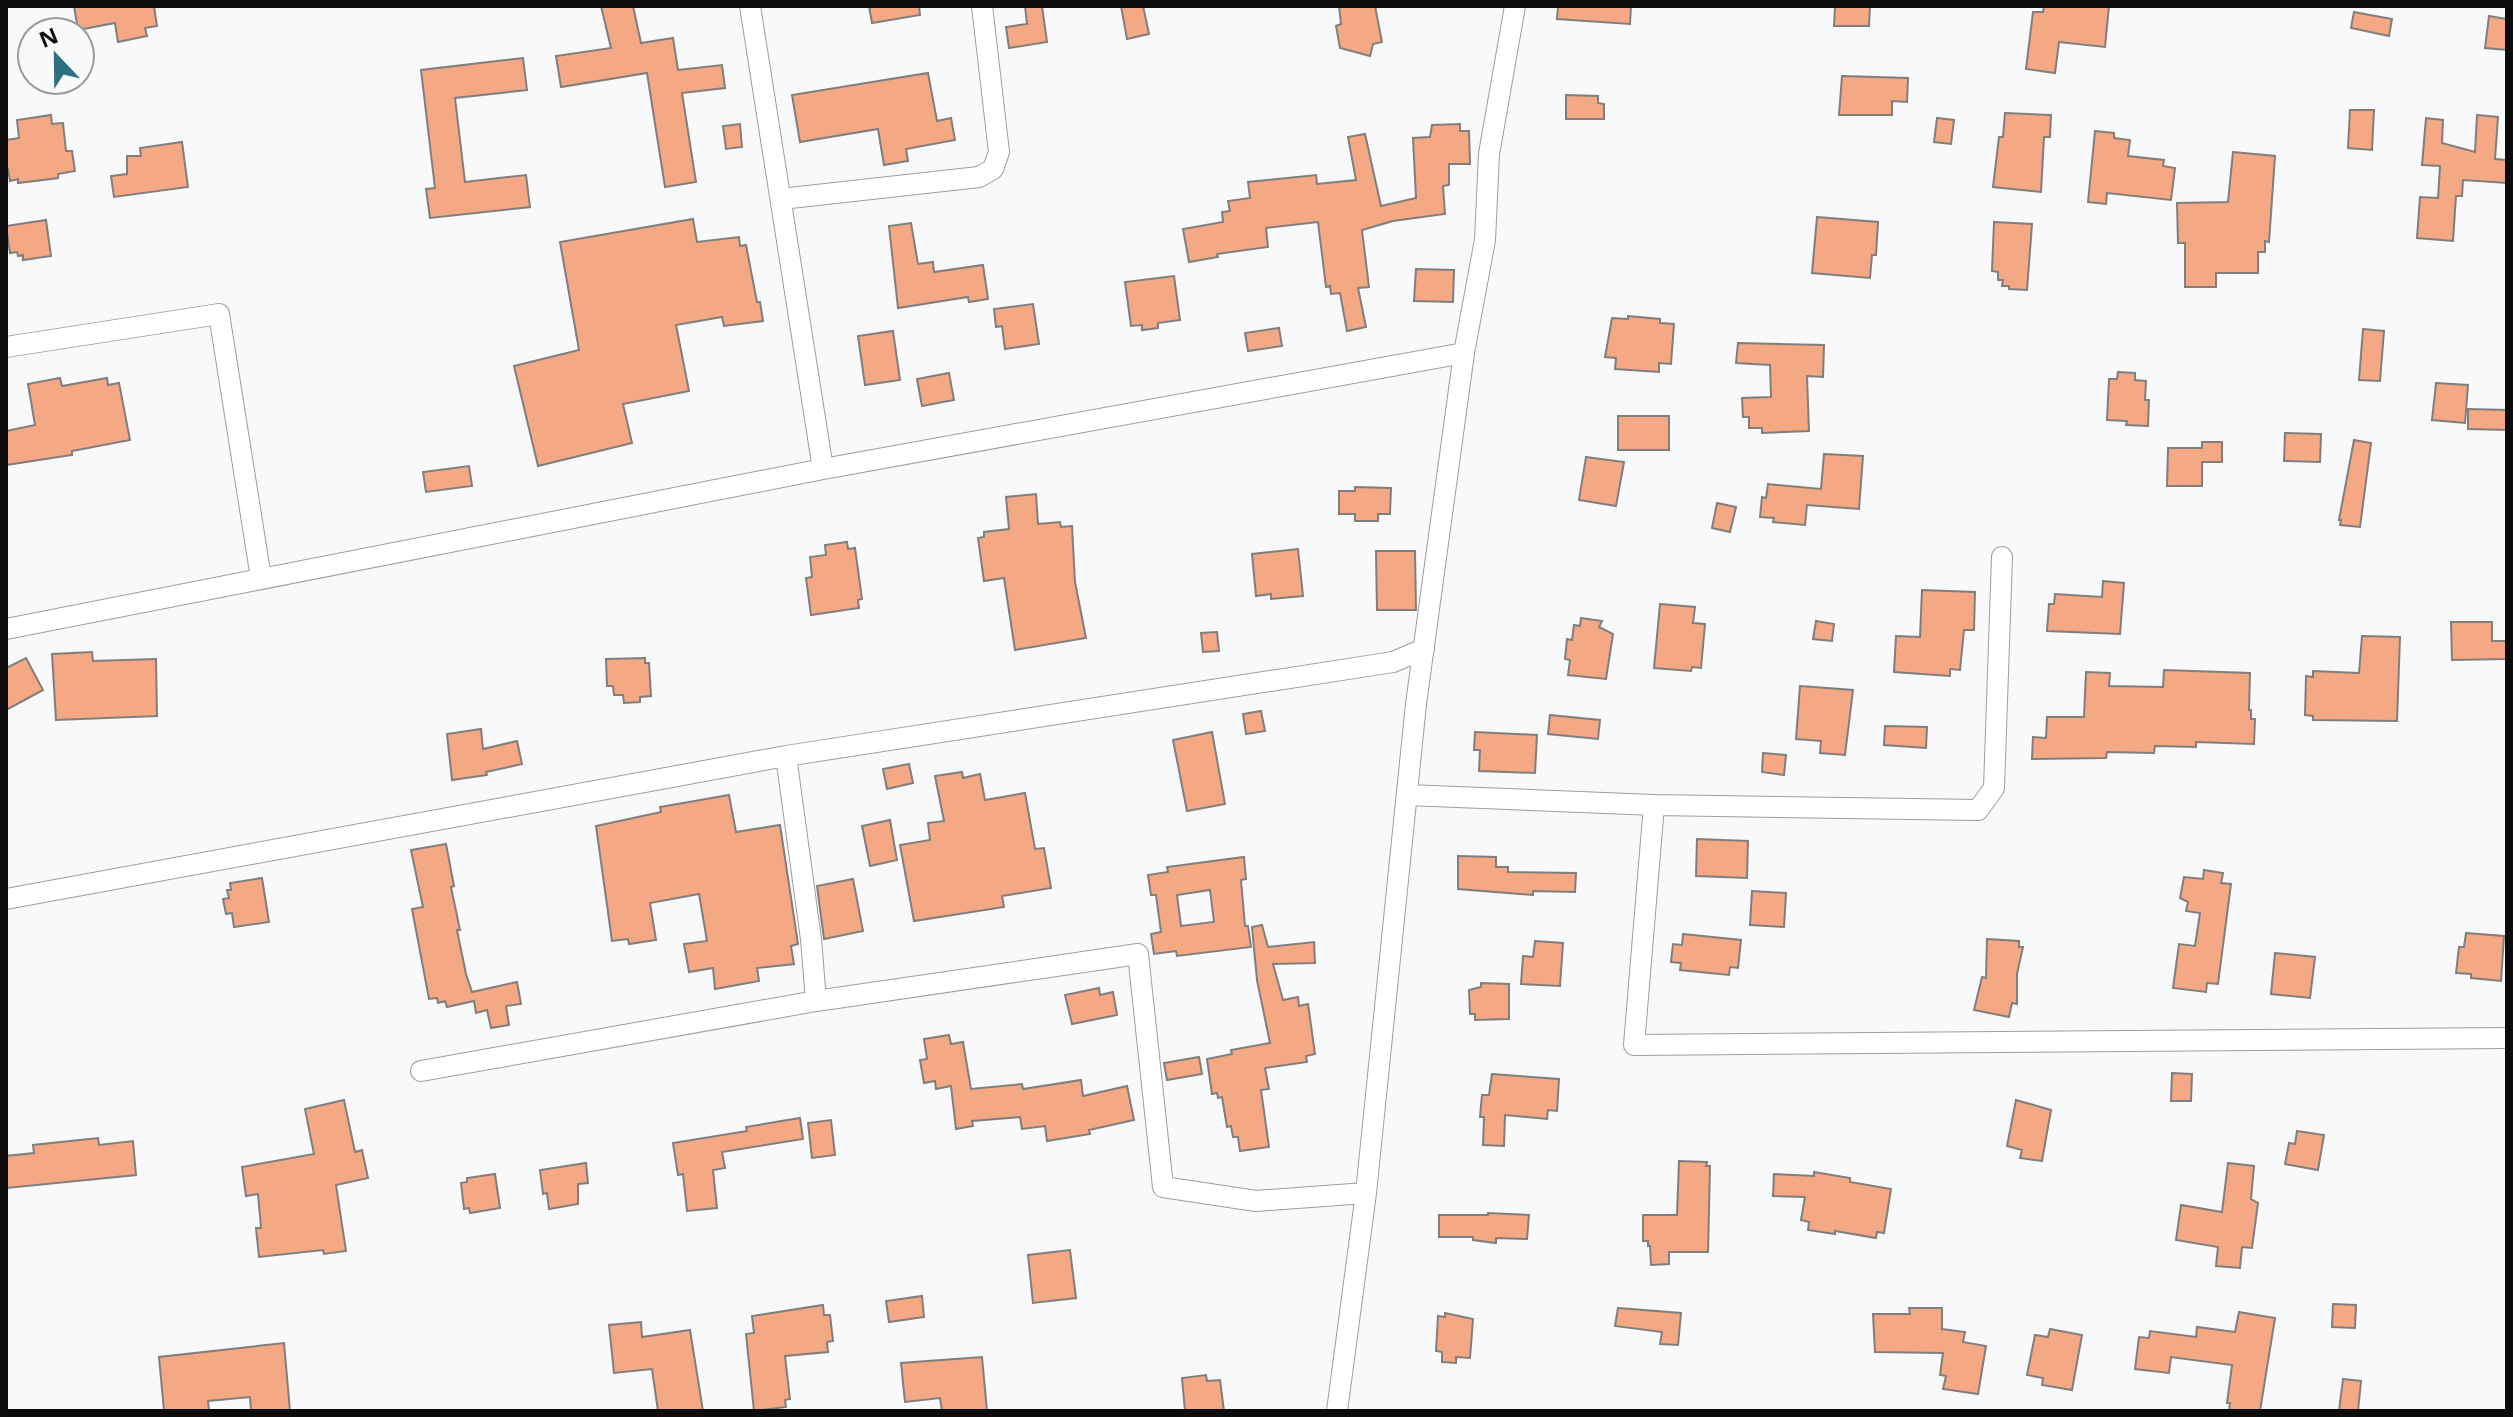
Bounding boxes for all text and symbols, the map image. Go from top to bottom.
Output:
north arrow [16,16,96,96]
text: N [34,19,62,54]

